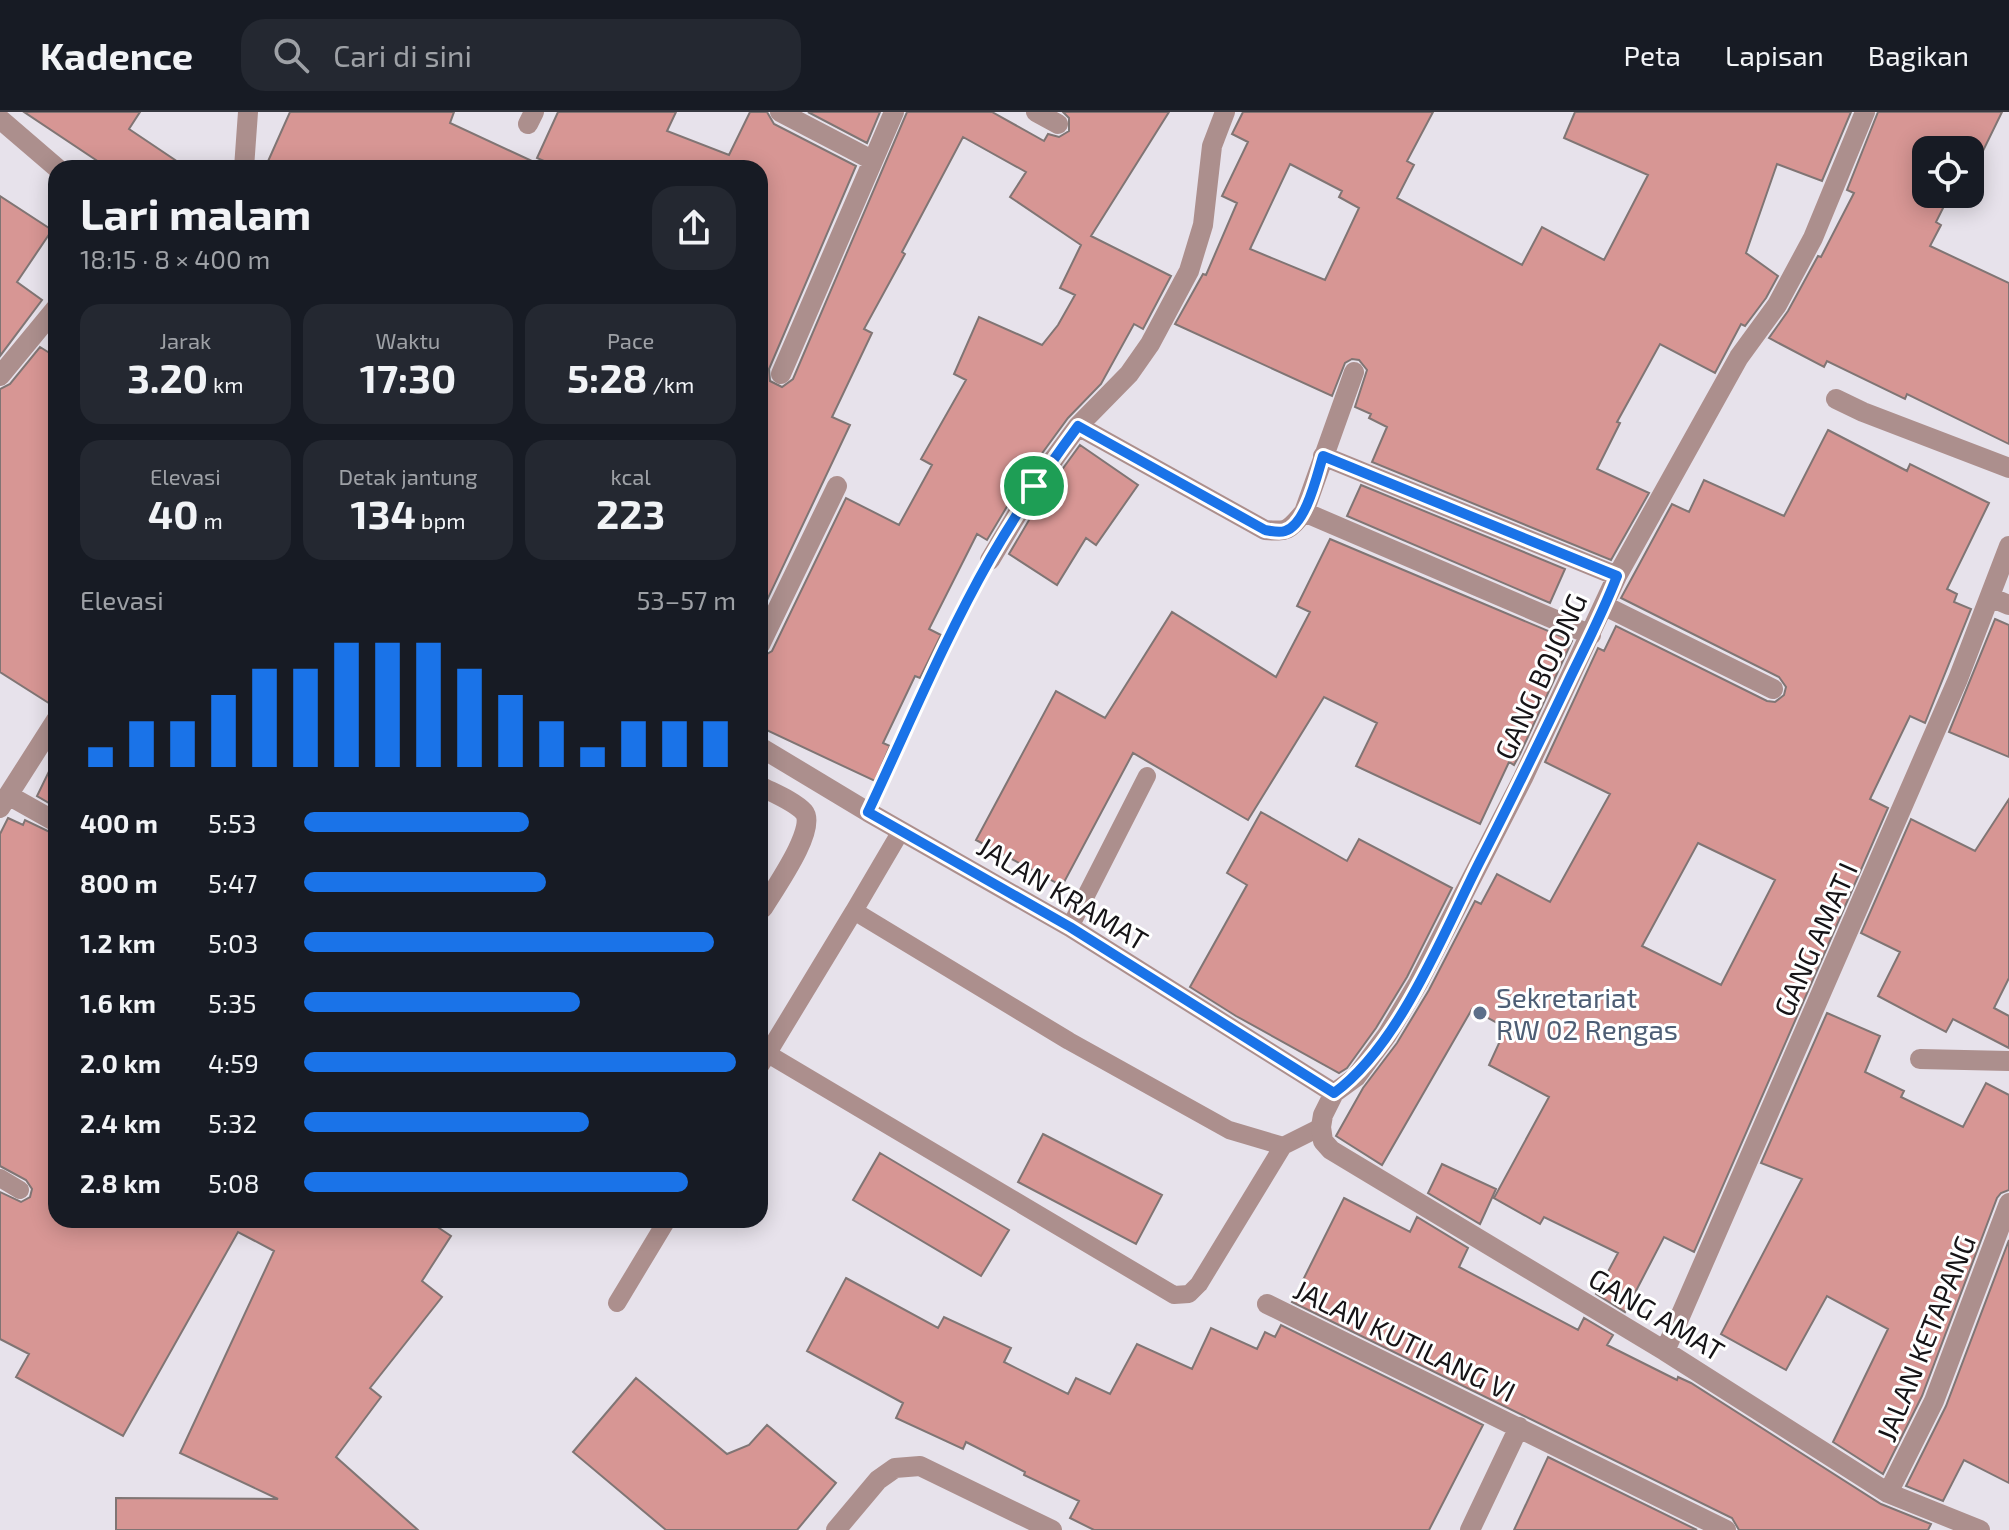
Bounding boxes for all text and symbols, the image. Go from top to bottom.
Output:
search box [241,19,801,91]
text: Kadence [40,32,193,78]
icon: search [269,33,313,77]
text: Cari di sini [333,37,472,73]
text: Peta [1624,38,1681,72]
text: Lapisan [1725,38,1824,72]
text: Bagikan [1868,38,1969,72]
map controls [1912,136,1984,208]
button: locate [1912,136,1984,208]
text: Lari malam [80,186,311,239]
button: share [652,186,736,270]
text: 18:15 · 8 × 400 m [80,243,270,274]
text: Jarak [160,327,211,353]
text: Waktu [376,327,440,353]
text: Pace [607,327,654,353]
text: 3.20 [127,353,208,401]
text: 17:30 [360,353,456,401]
text: 5:28 [567,353,648,401]
text: km [208,371,243,397]
text: /km [648,371,694,397]
pin [1000,452,1068,520]
text: Elevasi [150,463,221,489]
text: Detak jantung [338,463,478,489]
text: kcal [611,463,651,489]
icon: arrive [1012,464,1056,508]
text: 40 [148,489,199,537]
text: 134 [351,489,416,537]
text: 223 [596,489,665,537]
text: m [199,507,223,533]
text: bpm [416,507,465,533]
text: Elevasi [80,584,164,615]
text: 53–57 m [636,584,736,615]
street label: GANG BOJONG [1487,587,1593,765]
text: 400 m [80,807,158,838]
text: 5:53 [208,807,256,838]
street label: JALAN KRAMAT [972,829,1154,957]
street label: GANG AMAT I [1766,857,1864,1021]
text: 800 m [80,867,158,898]
text: 5:47 [208,867,257,898]
text: 1.2 km [80,927,156,958]
text: 5:03 [208,927,258,958]
place label: Sekretariat RW 02 Rengas [1496,980,1678,1046]
text: 1.6 km [80,987,156,1018]
text: 5:35 [208,987,256,1018]
marker: Sekretariat RW 02 Rengas [1471,1004,1489,1022]
text: 2.0 km [80,1047,161,1078]
text: 4:59 [208,1047,259,1078]
text: 2.4 km [80,1107,161,1138]
text: 5:32 [208,1107,257,1138]
text: 2.8 km [80,1167,161,1198]
text: 5:08 [208,1167,260,1198]
street label: JALAN KETAPANG [1868,1230,1982,1446]
street label: GANG AMAT [1583,1260,1731,1368]
street label: JALAN KUTILANG VI [1289,1272,1521,1408]

